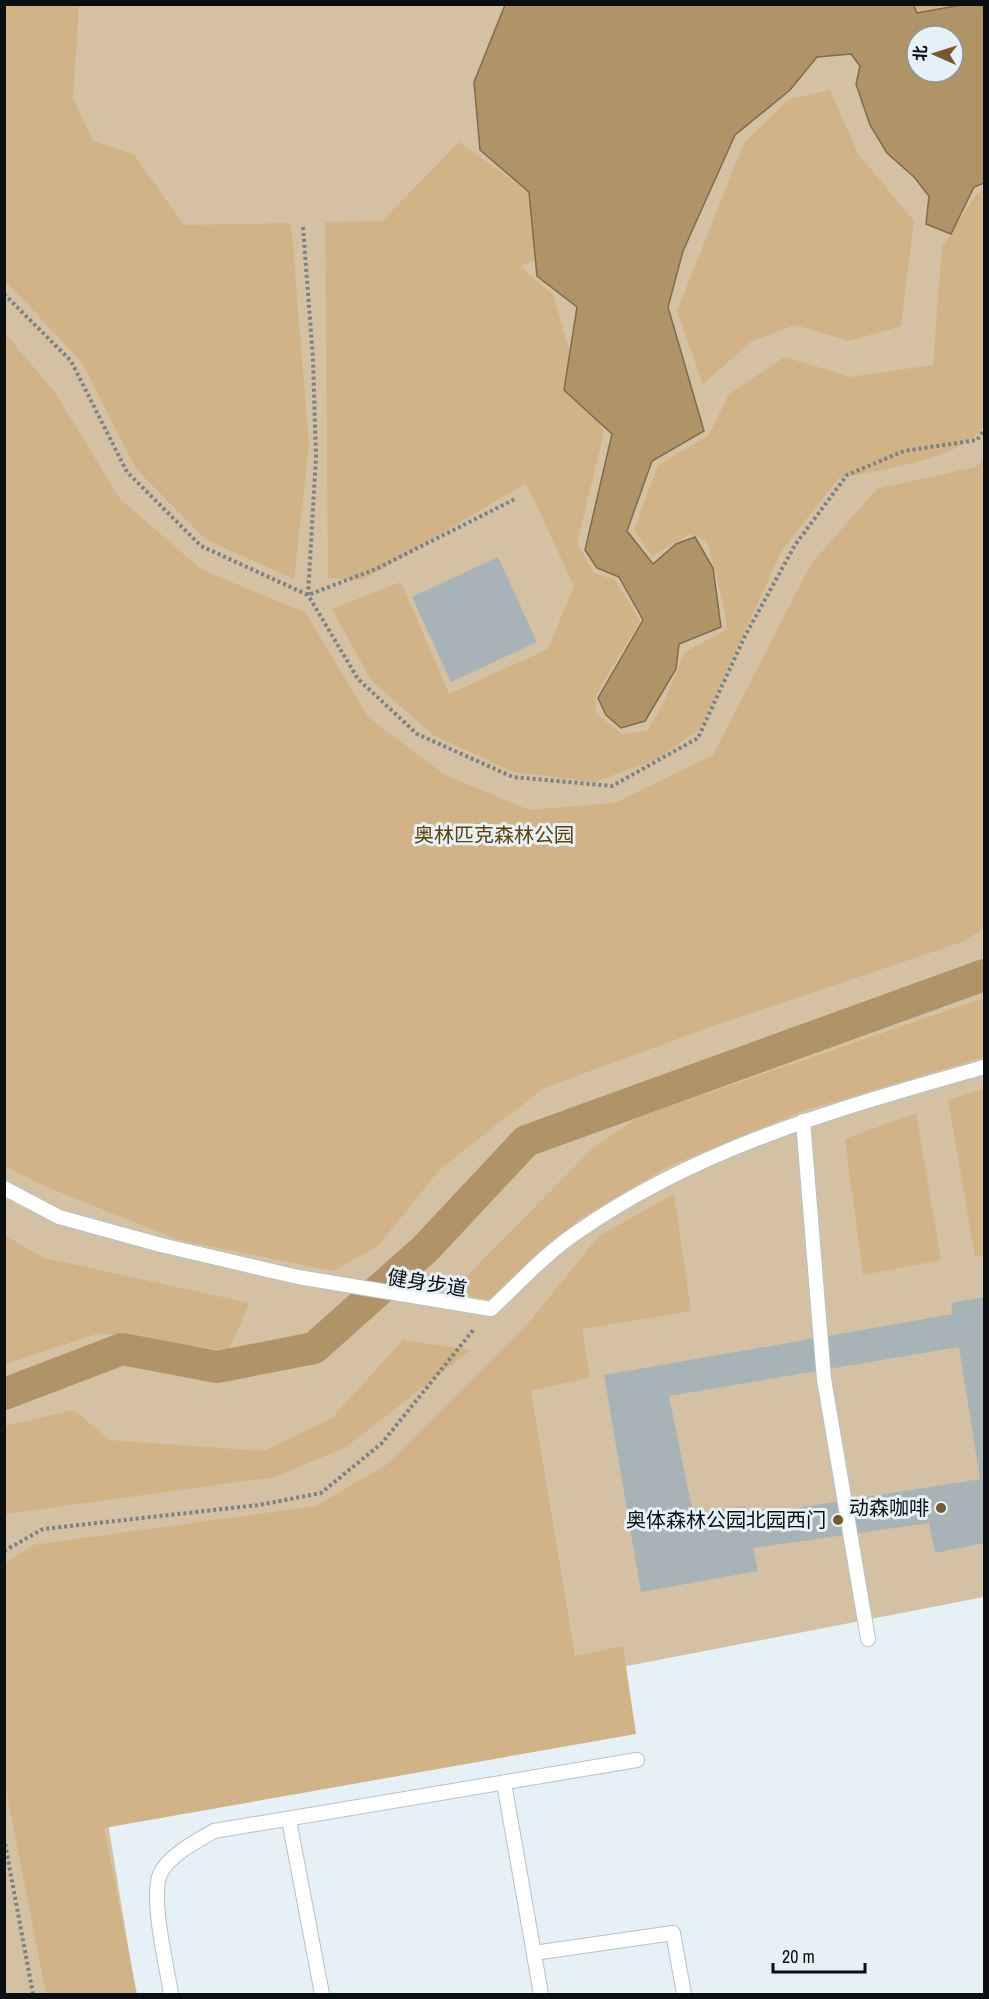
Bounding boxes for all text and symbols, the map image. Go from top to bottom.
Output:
north arrow [905,24,965,84]
text: 北 [909,45,931,62]
park label: 奥林匹克森林公园 [414,821,574,848]
street label: 健身步道 [385,1263,469,1302]
place label: 动森咖啡 [849,1494,929,1521]
marker: 动森咖啡 [934,1501,948,1515]
place label: 奥体森林公园北园西门 [626,1506,826,1533]
marker: 奥体森林公园北园西门 [831,1513,845,1527]
scale bar [773,1936,864,1974]
text: 20 m [782,1944,815,1969]

